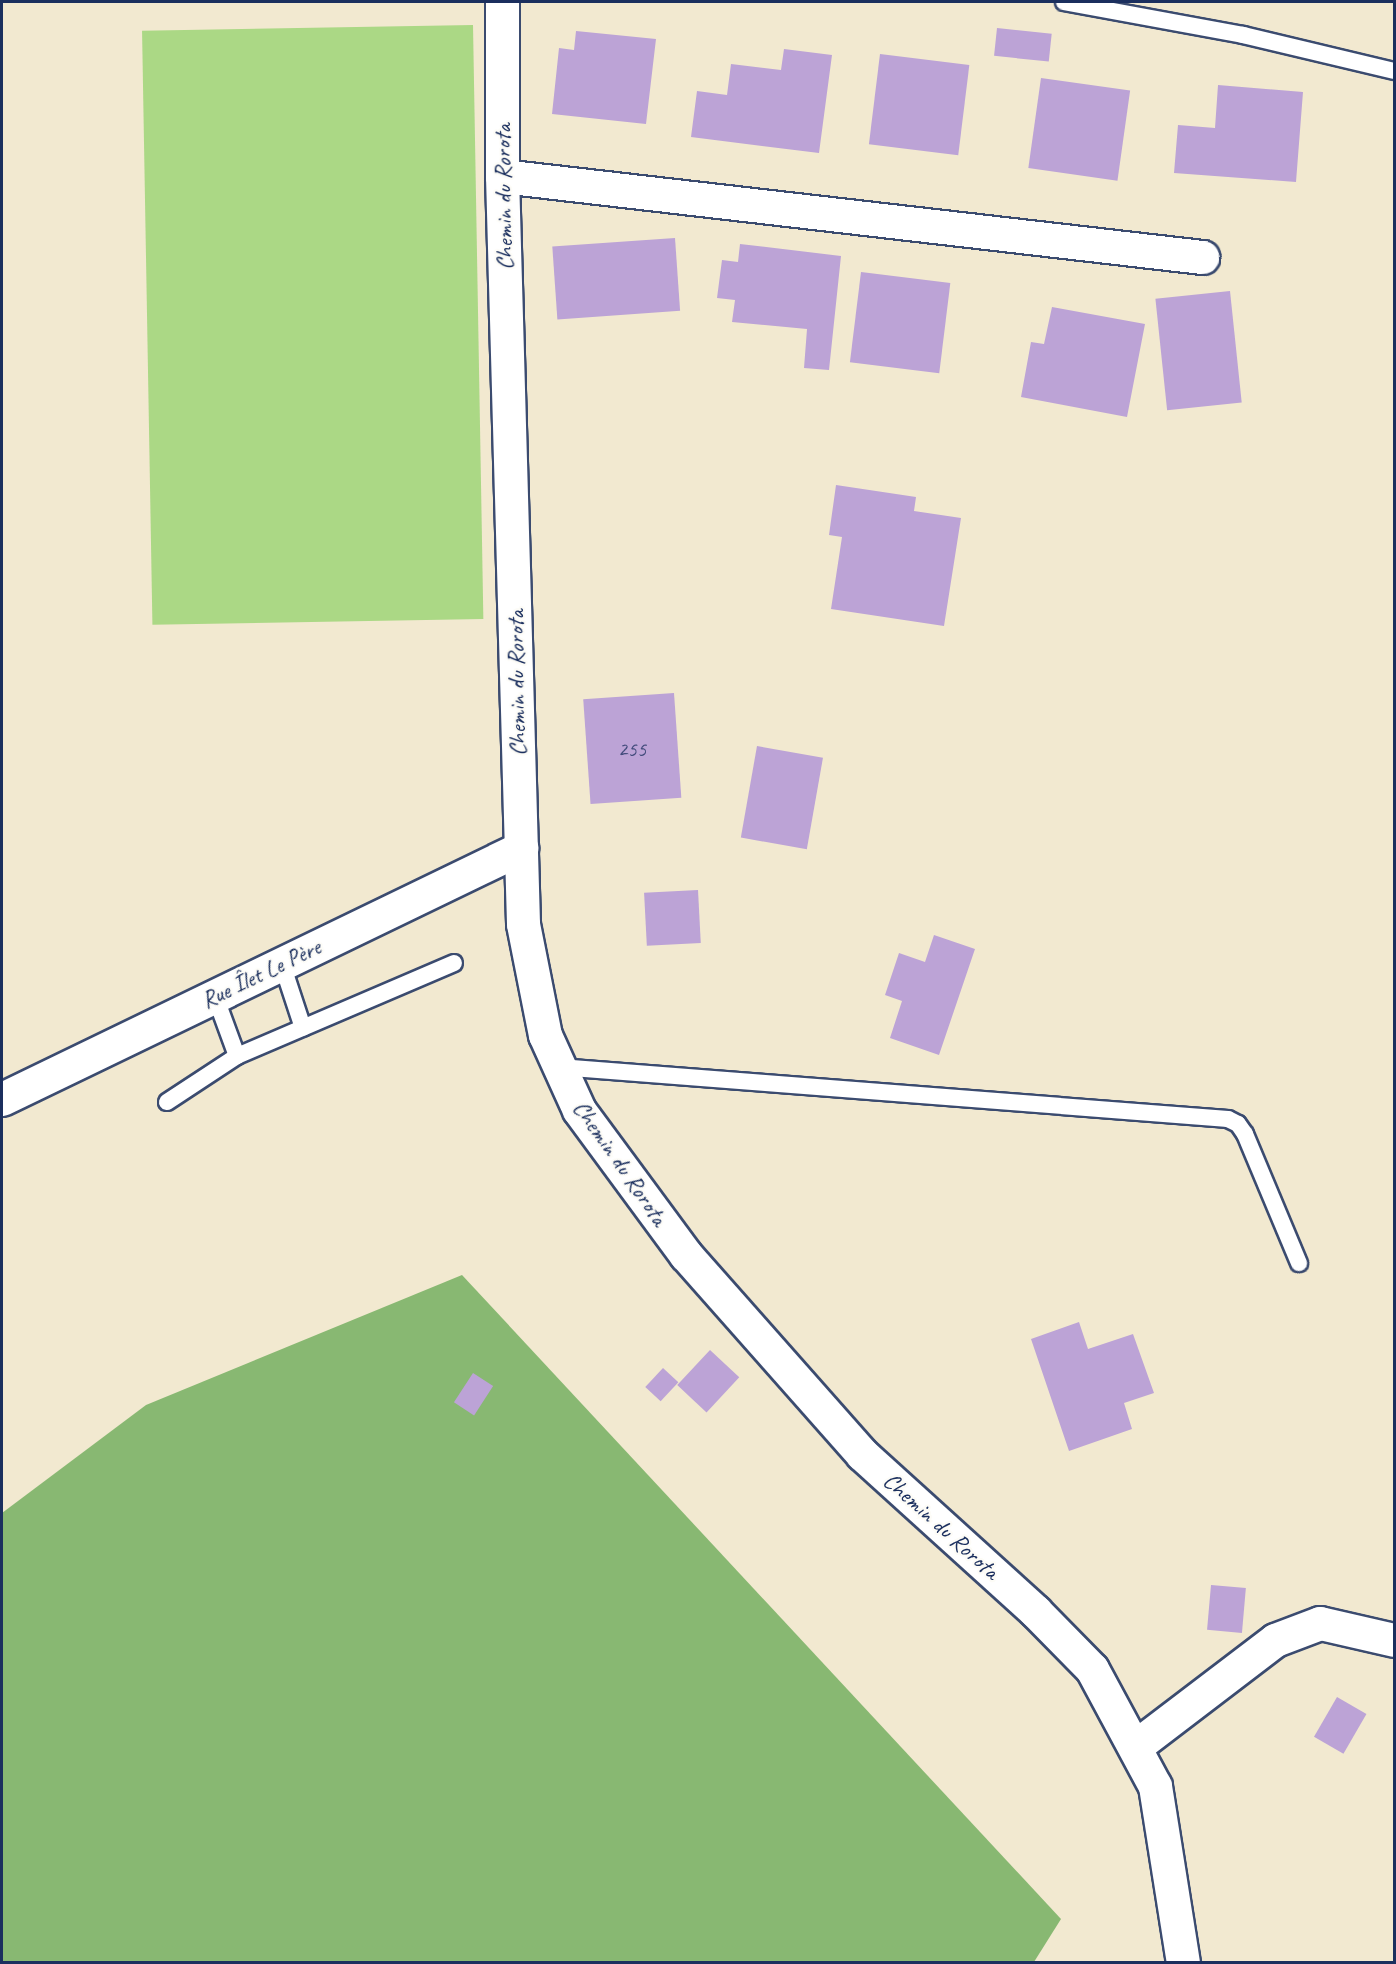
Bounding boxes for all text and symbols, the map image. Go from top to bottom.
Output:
street label: Chemin du Rorota [488,124,520,270]
street label: Chemin du Rorota [501,610,533,756]
house number: 255 [618,736,646,762]
street label: Rue Îlet Le Père [197,933,325,1015]
street label: Chemin du Rorota [566,1095,674,1231]
street label: Chemin du Rorota [877,1466,1005,1586]

